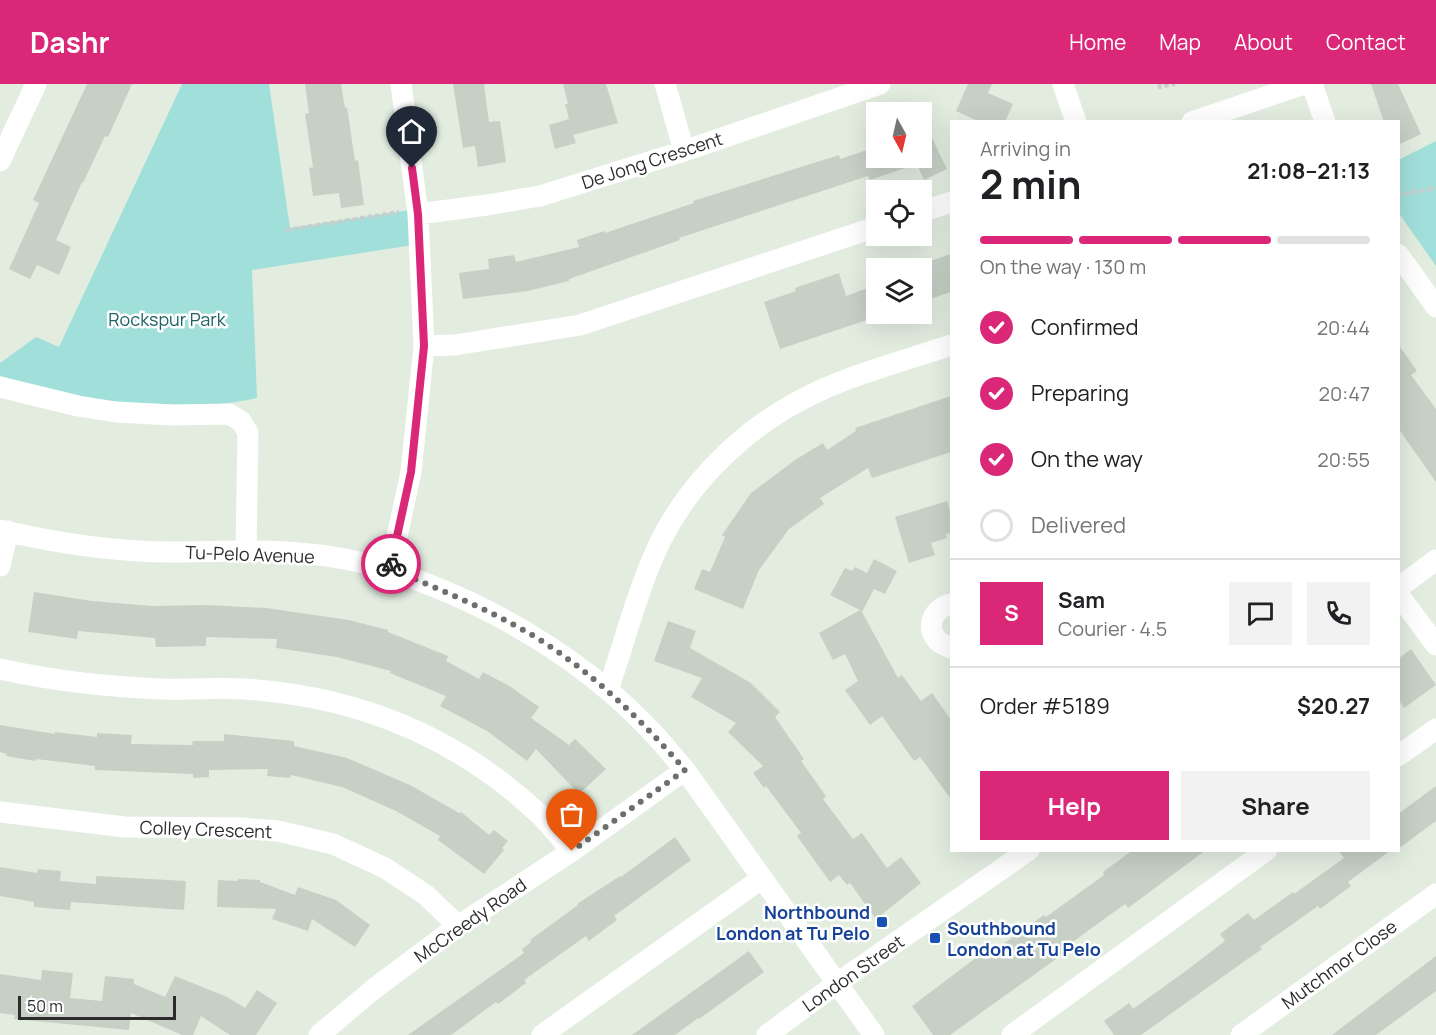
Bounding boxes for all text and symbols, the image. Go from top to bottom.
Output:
text: Dashr [30,23,110,61]
text: Home [1069,28,1126,56]
text: Map [1159,28,1201,56]
text: About [1234,28,1293,56]
text: Contact [1326,28,1406,56]
north arrow [866,102,932,168]
map controls [866,102,932,324]
pin [386,106,437,168]
icon: home [395,115,428,148]
street label: De Jong Crescent [578,126,726,194]
text: Arriving in [980,135,1071,162]
text: 21:08–21:13 [1247,156,1370,186]
text: 2 min [980,157,1081,211]
button: locate [866,180,932,246]
text: On the way · 130 m [980,253,1146,280]
button: layers [866,258,932,324]
park label: Rockspur Park [108,307,227,331]
icon: check [980,311,1013,344]
text: Confirmed [1031,312,1139,342]
text: 20:44 [1317,314,1370,341]
icon: check [980,377,1013,410]
text: Preparing [1031,378,1129,408]
text: 20:47 [1319,380,1370,407]
icon: check [980,443,1013,476]
text: On the way [1031,444,1143,474]
text: 20:55 [1317,446,1370,473]
text: Delivered [1031,510,1126,540]
courier [361,534,421,594]
street label: Tu-Pelo Avenue [185,540,315,568]
icon: bike [375,548,408,581]
button: chat [1229,582,1292,645]
button: phone [1307,582,1370,645]
text: Sam [1058,585,1105,615]
text: S [1004,598,1019,628]
text: Courier · 4.5 [1058,615,1167,642]
text: Order #5189 [980,691,1110,721]
text: $20.27 [1297,691,1370,721]
button: Help [980,771,1169,840]
button: Share [1181,771,1370,840]
pin [546,789,597,851]
icon: bag [555,798,588,831]
street label: Colley Crescent [139,815,273,843]
street label: McCreedy Road [409,872,531,968]
place label: Northbound London at Tu Pelo [716,900,870,945]
street label: Mutchmor Close [1277,914,1401,1014]
marker: Northbound London at Tu Pelo [875,915,889,929]
place label: Southbound London at Tu Pelo [947,916,1101,961]
street label: London Street [797,929,909,1017]
marker: Southbound London at Tu Pelo [928,931,942,945]
scale bar [18,993,176,1020]
text: 50 m [27,995,63,1017]

